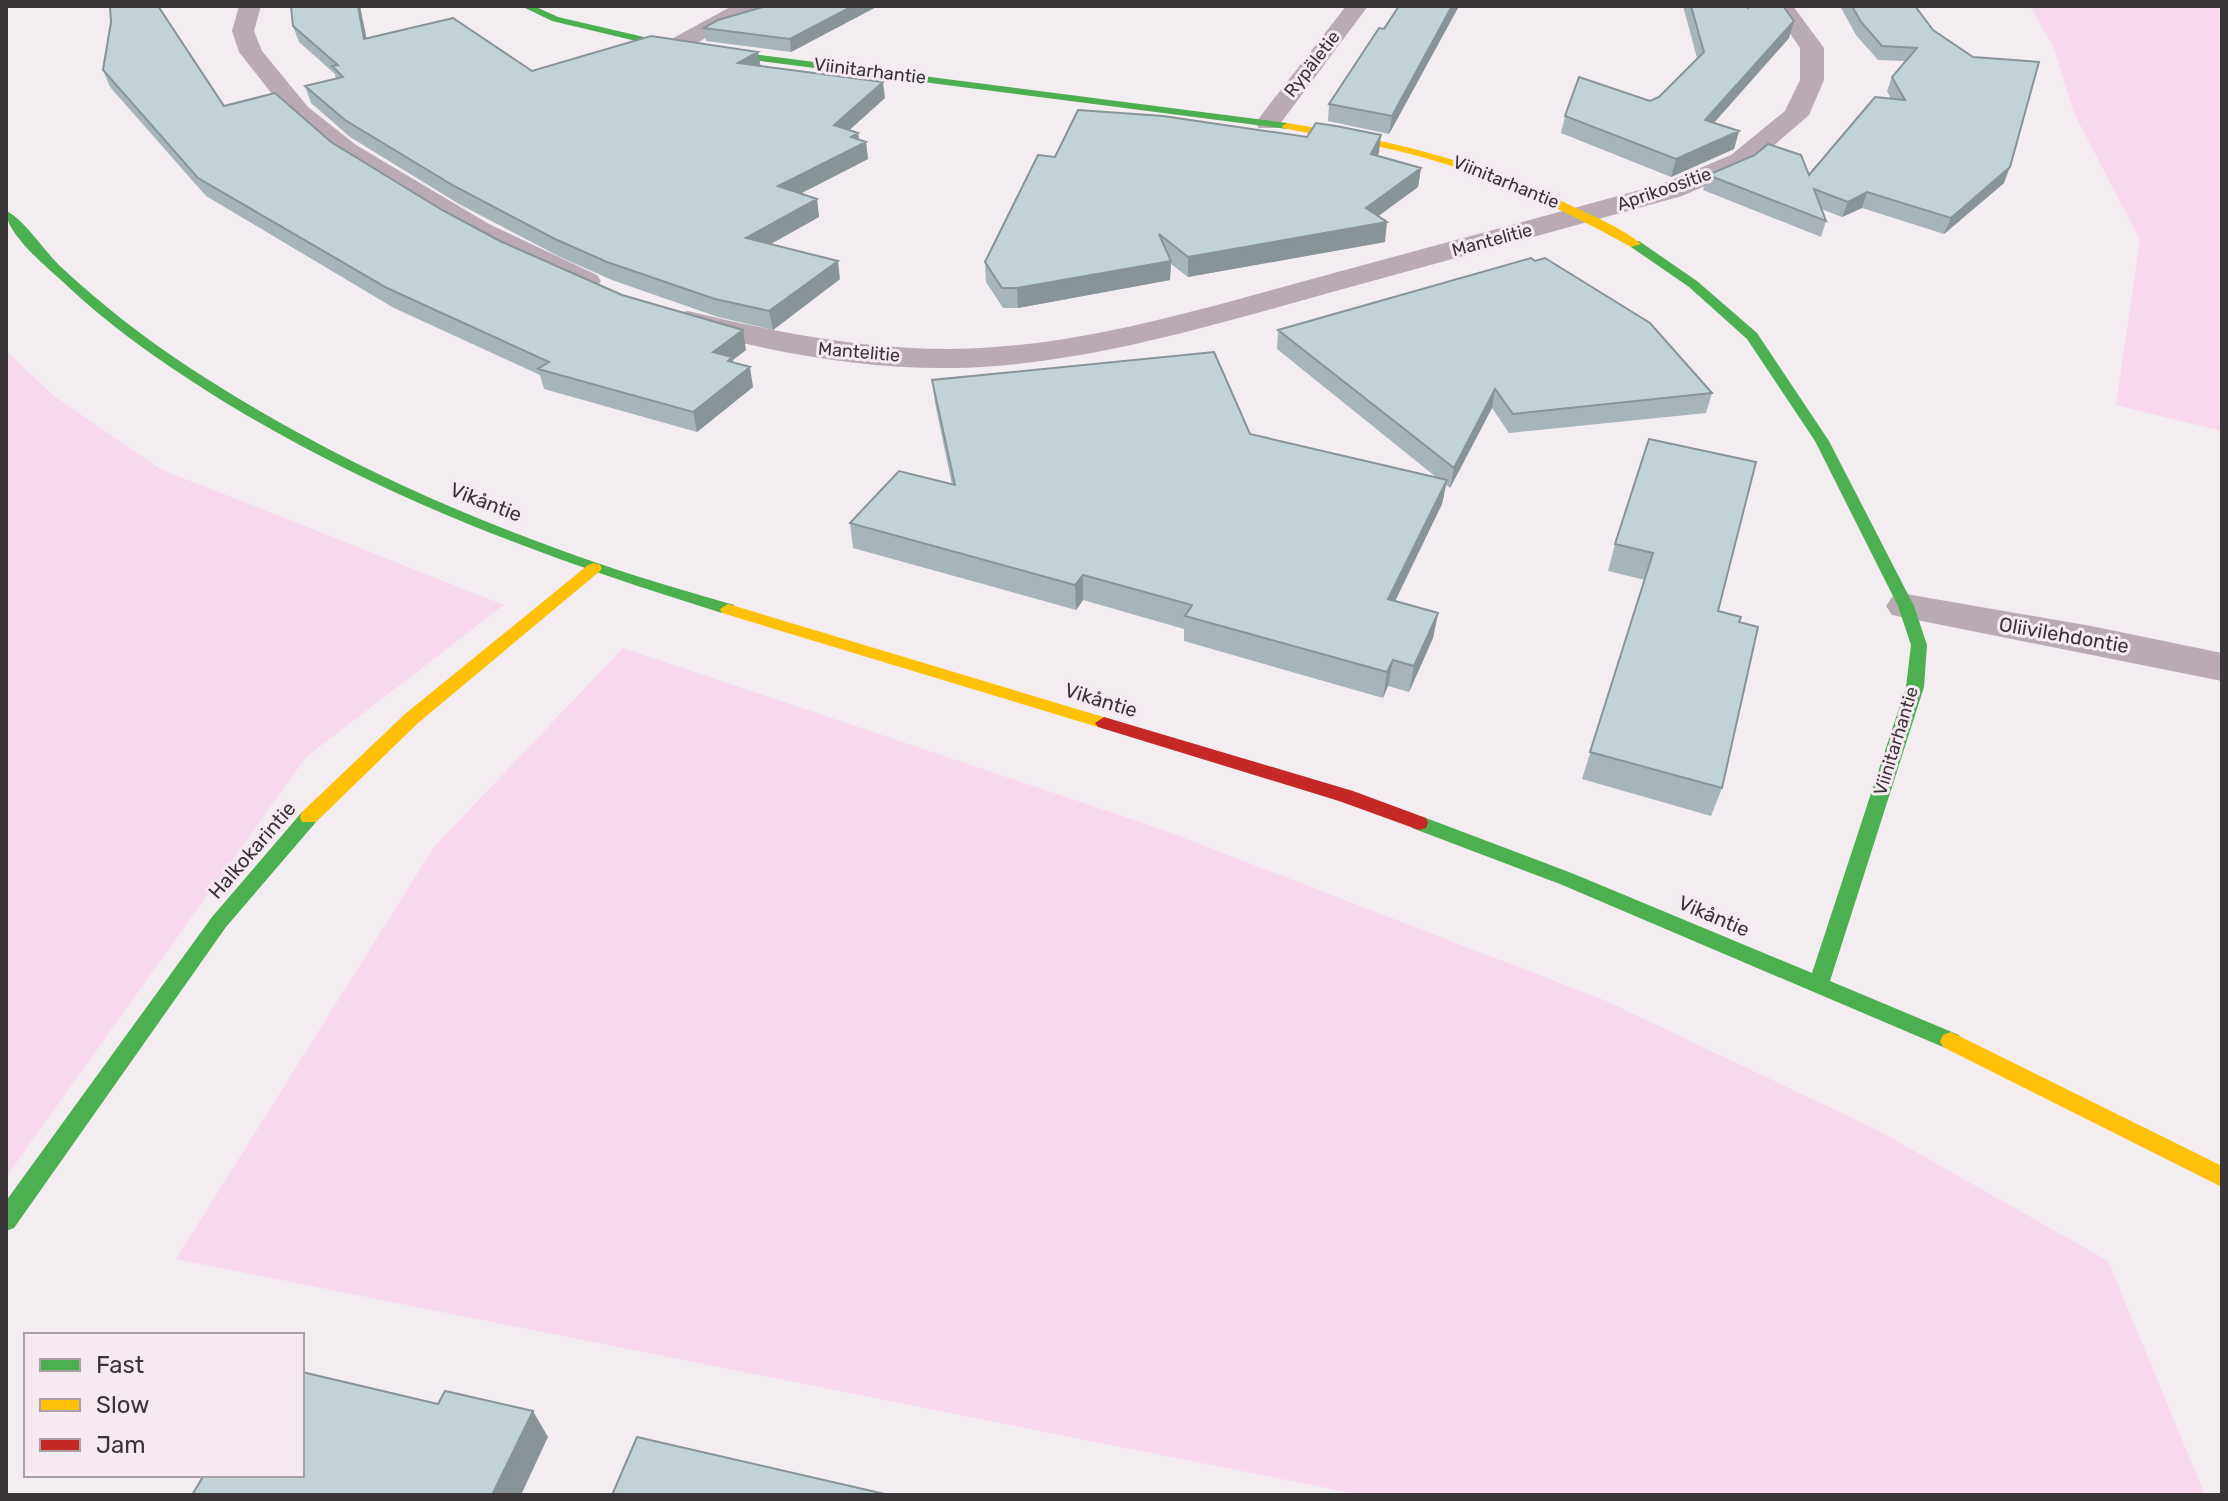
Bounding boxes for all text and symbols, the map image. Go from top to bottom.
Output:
street label: Rypäletie [1279,26,1345,102]
street label: Viinitarhantie [813,53,927,89]
street label: Viinitarhantie [1450,151,1562,213]
street label: Aprikoositie [1614,163,1714,215]
street label: Mantelitie [1449,219,1535,261]
street label: Mantelitie [817,337,901,367]
street label: Vikåntie [447,477,525,527]
street label: Oliivilehdontie [1997,612,2131,658]
street label: Vikåntie [1062,678,1140,722]
street label: Viinitarhantie [1869,684,1923,798]
street label: Halkokarintie [203,796,301,904]
street label: Vikåntie [1675,890,1753,942]
legend [24,1333,304,1477]
text: Fast [96,1351,144,1379]
text: Slow [96,1391,149,1419]
text: Jam [96,1431,146,1459]

